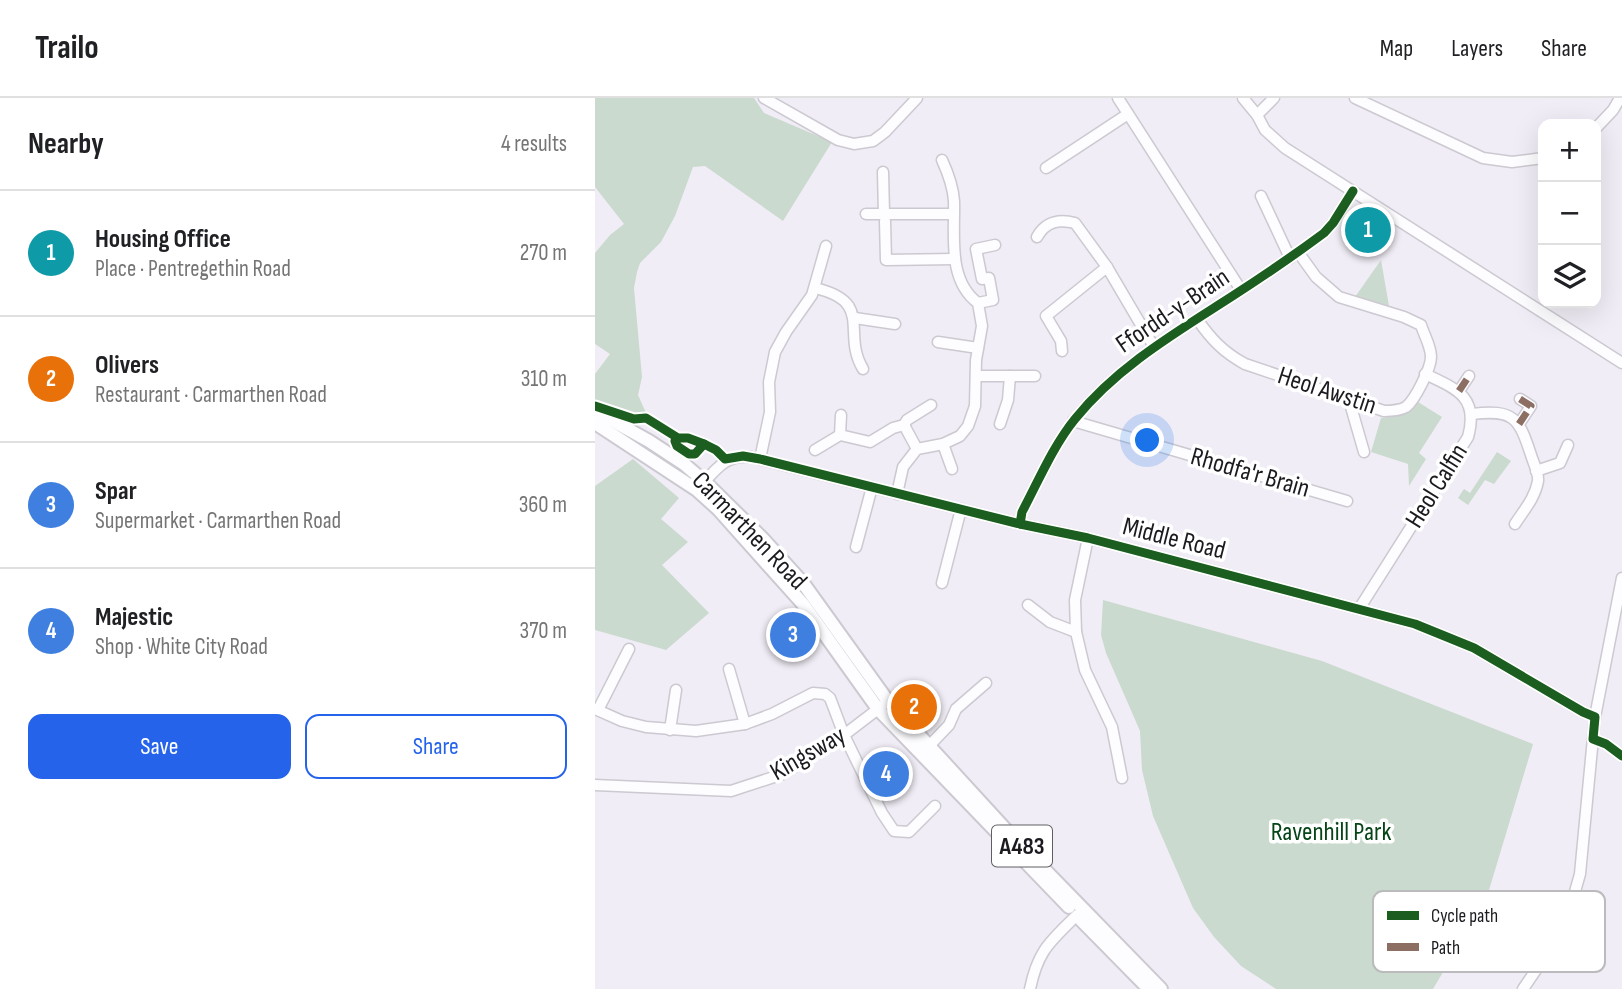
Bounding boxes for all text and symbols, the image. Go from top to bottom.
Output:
text: Trailo [35,28,99,68]
text: Map [1380,34,1413,63]
text: Layers [1451,34,1503,63]
text: Share [1541,34,1587,63]
map controls [1538,119,1601,308]
button: + [1538,119,1601,182]
text: Nearby [28,126,104,162]
text: 4 results [501,130,567,158]
button: − [1538,182,1601,245]
pin: 1 [1345,204,1391,256]
text: Housing Office [95,224,231,255]
text: 1 [46,239,56,267]
text: 270 m [520,239,567,267]
button: layers [1538,245,1601,308]
text: Place · Pentregethin Road [95,255,291,283]
street label: Ffordd-y-Brain [1111,262,1235,360]
text: Olivers [95,350,159,381]
street label: Heol Awstin [1274,360,1380,422]
text: 2 [46,365,56,393]
text: 310 m [521,365,567,393]
text: Restaurant · Carmarthen Road [95,381,327,409]
your location [1130,423,1164,457]
street label: Heol Calfin [1399,438,1475,534]
street label: Rhodfa'r Brain [1187,441,1313,505]
street label: Carmarthen Road [685,465,813,597]
text: Spar [95,476,137,507]
text: 3 [46,491,56,519]
text: 360 m [519,491,567,519]
text: Supermarket · Carmarthen Road [95,507,341,535]
street label: Middle Road [1119,511,1229,567]
text: Majestic [95,602,173,633]
pin: 3 [770,609,816,661]
text: 4 [46,617,56,645]
text: 370 m [520,617,567,645]
text: Shop · White City Road [95,633,268,661]
pin: 2 [891,681,937,733]
button: Save [28,714,291,779]
button: Share [305,714,567,779]
street label: Kingsway [765,720,851,788]
pin: 4 [863,748,909,800]
park label: Ravenhill Park [1271,817,1391,848]
road number: A483 [992,826,1052,866]
legend [1373,891,1605,972]
text: Cycle path [1431,905,1498,928]
text: Path [1431,937,1460,960]

